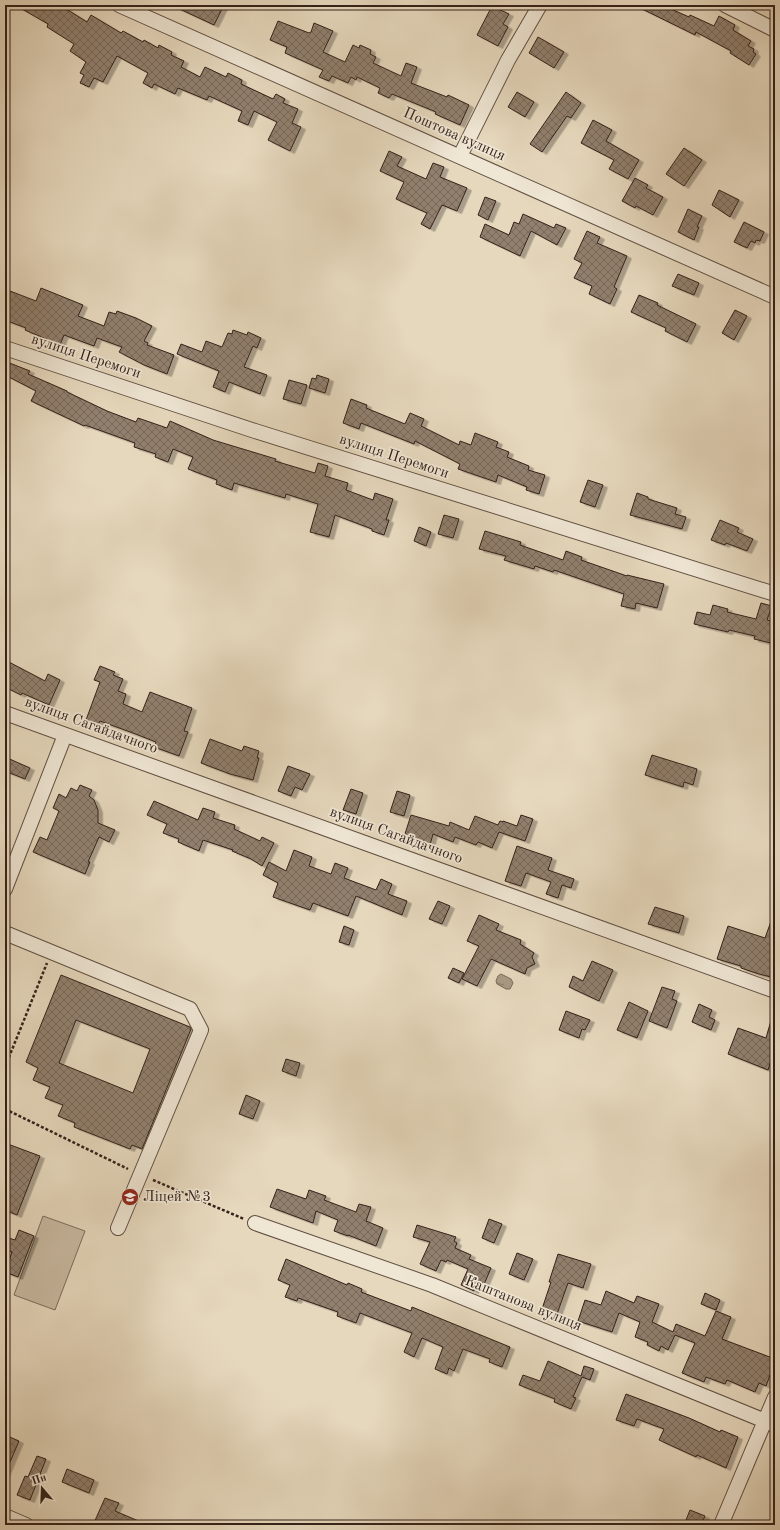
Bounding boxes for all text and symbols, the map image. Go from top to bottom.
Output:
street label: Поштова вулиця [401,106,507,164]
street label: вулиця Перемоги [29,332,143,382]
street label: вулиця Перемоги [337,432,451,482]
street label: вулиця Сагайдачного [23,695,159,757]
street label: вулиця Сагайдачного [328,805,464,867]
school or university icon: Ліцей №3 [120,1187,140,1207]
place label: Ліцей №3 [143,1190,211,1205]
street label: Каштанова вулиця [462,1274,584,1334]
north arrow [22,1468,62,1508]
text: Пн [30,1472,48,1488]

